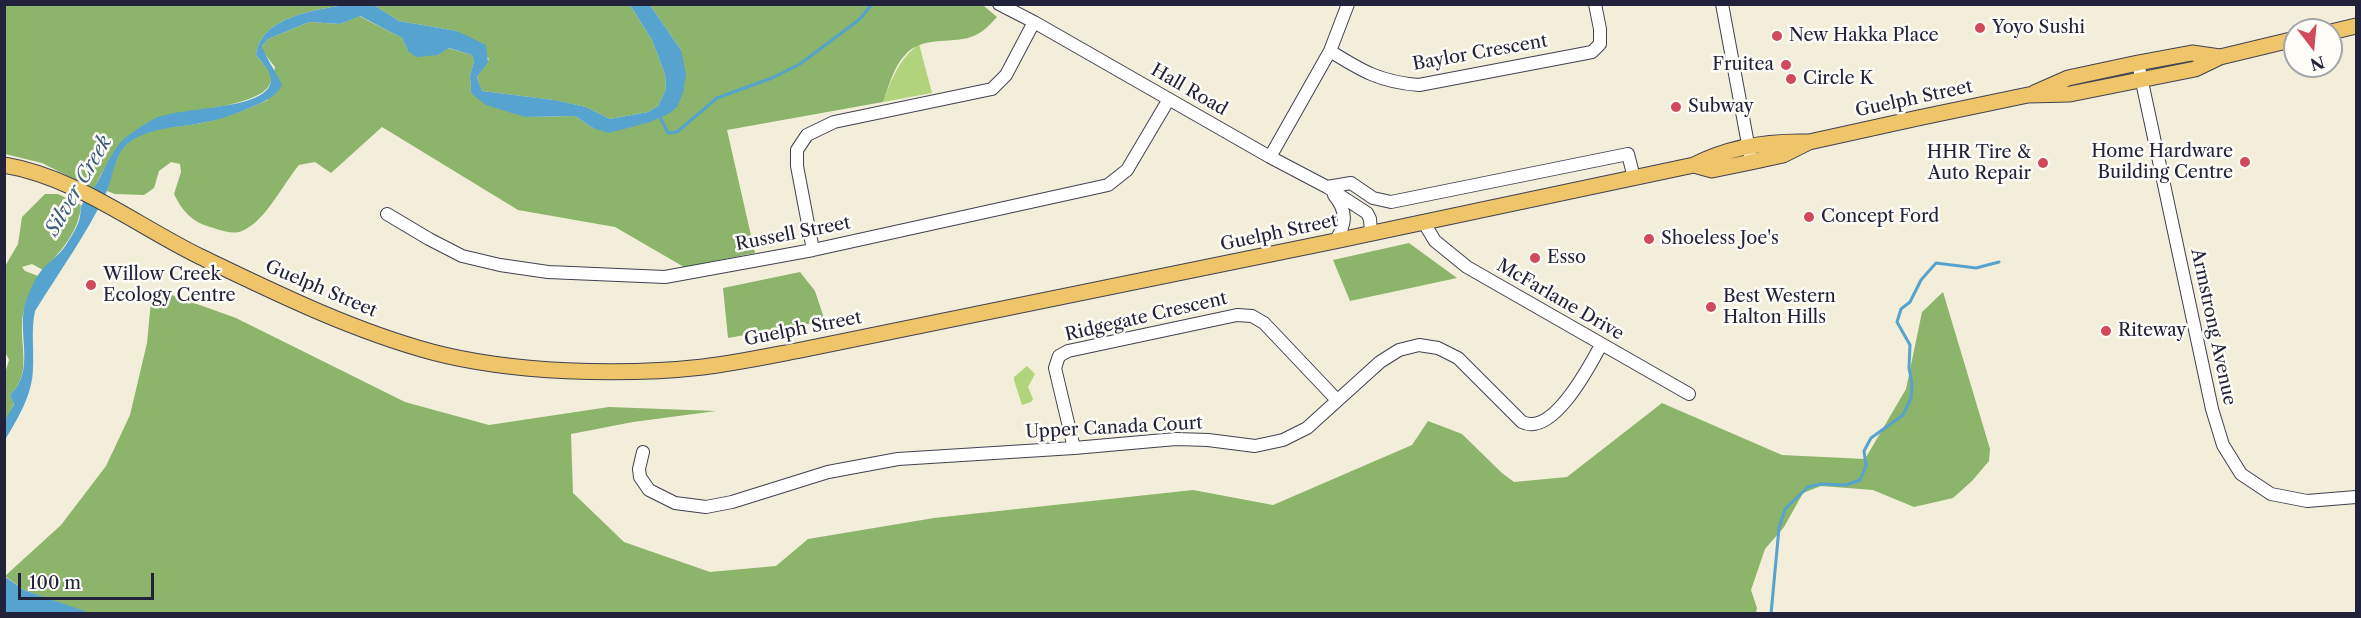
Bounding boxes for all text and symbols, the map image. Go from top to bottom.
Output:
place label: Yoyo Sushi [1992,17,2085,39]
north arrow [2283,18,2343,78]
marker: Yoyo Sushi [1973,21,1987,35]
place label: New Hakka Place [1789,25,1939,47]
marker: New Hakka Place [1770,29,1784,43]
street label: Baylor Crescent [1411,31,1549,75]
text: N [2308,52,2327,75]
place label: Fruitea [1712,54,1774,76]
marker: Fruitea [1779,58,1793,72]
street label: Hall Road [1147,59,1231,121]
place label: Circle K [1803,68,1873,90]
marker: Circle K [1784,72,1798,86]
street label: Guelph Street [1853,76,1975,122]
place label: Subway [1688,96,1754,118]
marker: Subway [1669,100,1683,114]
water label: Silver Creek [41,132,117,240]
place label: Home Hardware Building Centre [2091,141,2233,184]
place label: HHR Tire & Auto Repair [1927,142,2031,184]
marker: Home Hardware Building Centre [2238,155,2252,169]
marker: HHR Tire & Auto Repair [2036,156,2050,170]
place label: Concept Ford [1821,206,1939,228]
street label: Guelph Street [1218,210,1340,256]
marker: Concept Ford [1802,210,1816,224]
street label: Russell Street [734,212,852,256]
place label: Shoeless Joe's [1661,228,1779,250]
marker: Shoeless Joe's [1642,232,1656,246]
place label: Esso [1547,247,1586,269]
street label: Armstrong Avenue [2186,247,2240,407]
marker: Esso [1528,251,1542,265]
street label: McFarlane Drive [1493,255,1627,345]
street label: Guelph Street [262,256,380,322]
place label: Willow Creek Ecology Centre [103,264,236,306]
marker: Willow Creek Ecology Centre [84,278,98,292]
place label: Best Western Halton Hills [1723,286,1836,328]
street label: Ridgegate Crescent [1063,288,1229,346]
marker: Best Western Halton Hills [1704,300,1718,314]
street label: Guelph Street [742,307,864,351]
place label: Riteway [2118,320,2186,342]
marker: Riteway [2099,324,2113,338]
street label: Upper Canada Court [1025,413,1203,443]
scale bar [21,561,158,599]
text: 100 m [29,572,81,594]

